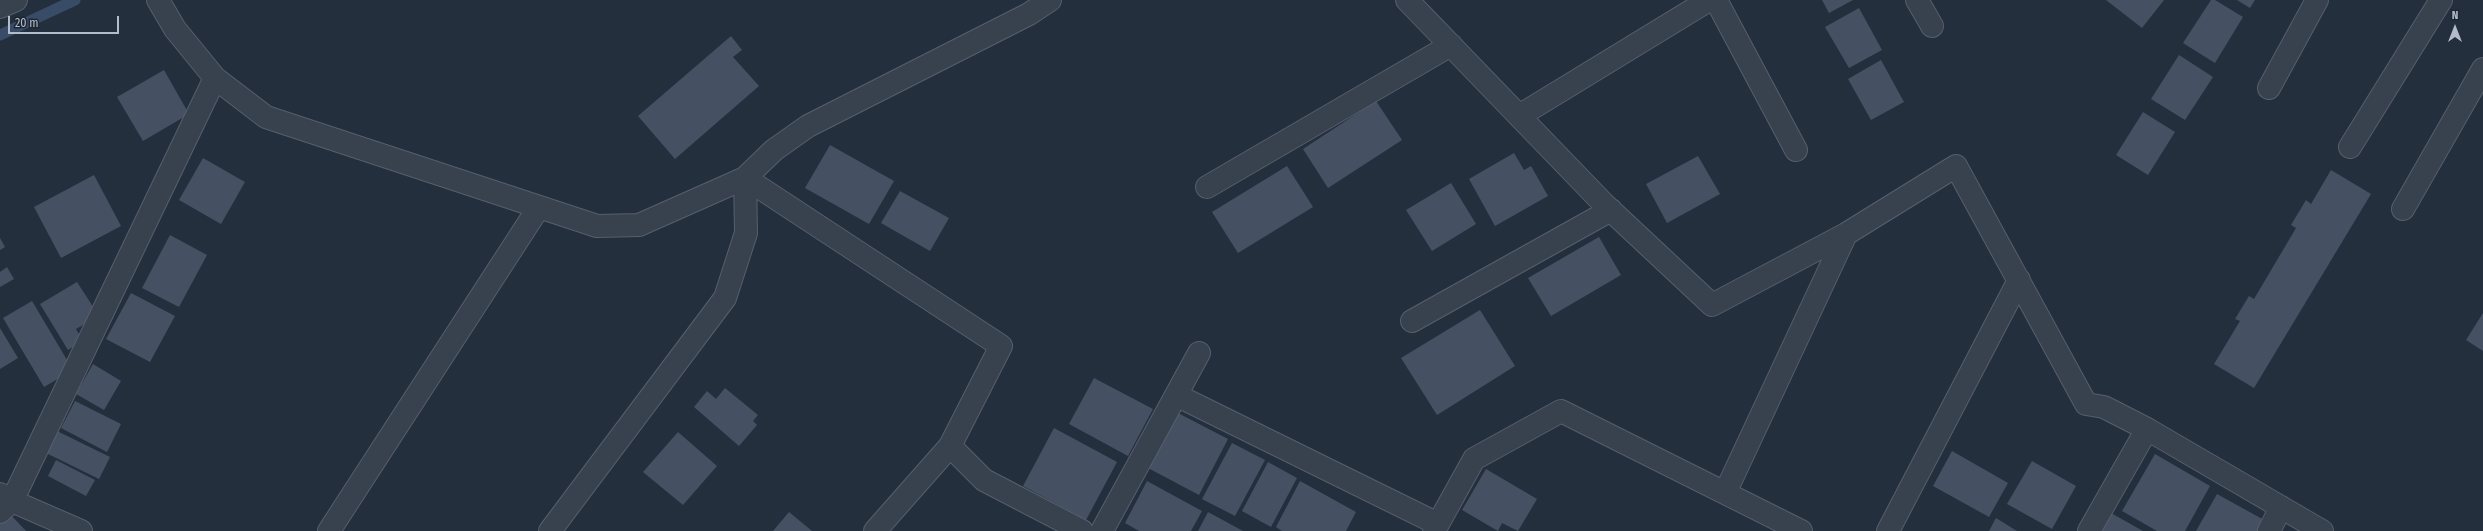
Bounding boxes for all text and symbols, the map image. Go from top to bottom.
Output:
scale bar [10,8,121,34]
north arrow [2435,8,2475,48]
text: N [2452,9,2458,22]
text: 20 m [15,16,39,30]

